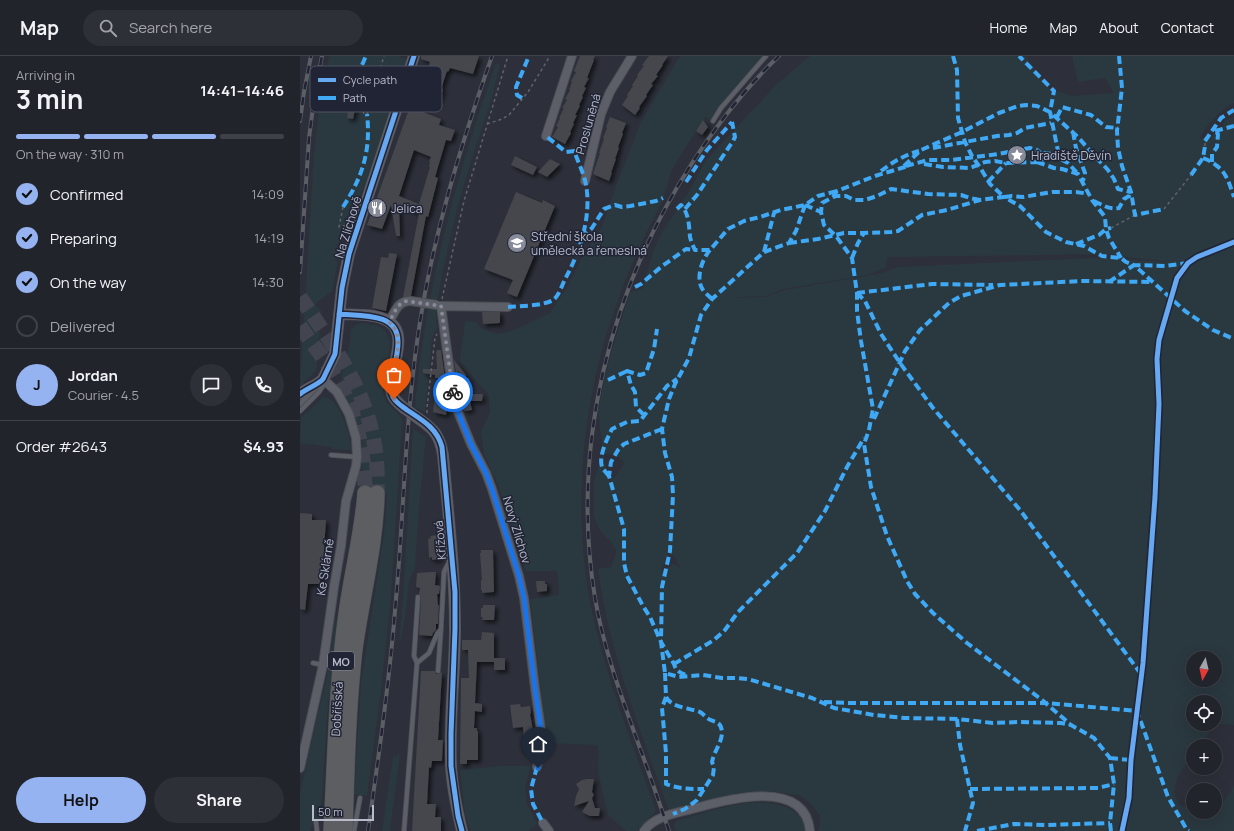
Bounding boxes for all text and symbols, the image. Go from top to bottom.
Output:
search box [83,10,363,46]
text: Map [20,15,59,41]
icon: search [97,17,119,39]
text: Search here [129,17,212,38]
text: Home [990,18,1027,37]
text: Map [1049,18,1077,37]
text: About [1099,18,1139,37]
text: Contact [1161,18,1214,37]
text: Arriving in [16,66,75,84]
legend [310,66,442,112]
text: Cycle path [343,72,397,87]
text: 14:41–14:46 [200,80,284,101]
text: 3 min [16,81,83,117]
text: Path [343,90,366,105]
street label: Prosluněná [571,92,605,156]
place icon: Hradiště Děvín [1006,144,1028,166]
text: On the way · 310 m [16,145,124,163]
place label: Hradiště Děvín [1031,147,1111,164]
icon: check [16,183,38,205]
text: Confirmed [50,184,123,205]
text: 14:09 [251,185,284,203]
street label: Na Zlíchově [331,194,365,260]
restaurant icon: Jelica [366,197,388,219]
place label: Jelica [391,200,422,217]
icon: check [16,227,38,249]
text: Preparing [50,228,117,249]
place label: Střední škola umělecká a řemeslná [531,228,647,259]
text: 14:19 [254,229,284,247]
school or university icon: Střední škola umělecká a řemeslná [506,232,528,254]
icon: check [16,271,38,293]
text: On the way [50,272,126,293]
text: 14:30 [252,273,284,291]
text: Delivered [50,316,115,337]
pin [377,358,411,399]
button: chat [190,364,232,406]
button: phone [242,364,284,406]
icon: bag [383,364,405,386]
text: Jordan [68,365,118,386]
courier [433,372,473,412]
text: J [33,374,41,395]
icon: bike [442,381,464,403]
text: Courier · 4.5 [68,386,139,404]
text: Order #2643 [16,436,107,457]
text: $4.93 [243,436,284,457]
street label: Nový Zlíchov [499,494,535,566]
street label: Křížová [430,520,450,560]
street label: Ke Sklárně [312,537,338,597]
north arrow [1186,651,1222,687]
map controls [1186,651,1222,819]
road number: MO [328,652,354,670]
street label: Dobříšská [327,681,347,737]
button: locate [1186,695,1222,731]
pin [521,727,555,768]
icon: home [527,733,549,755]
button: + [1186,739,1222,775]
button: Help [16,777,146,823]
button: Share [154,777,284,823]
button: − [1186,783,1222,819]
scale bar [312,803,374,822]
text: 50 m [318,804,343,819]

